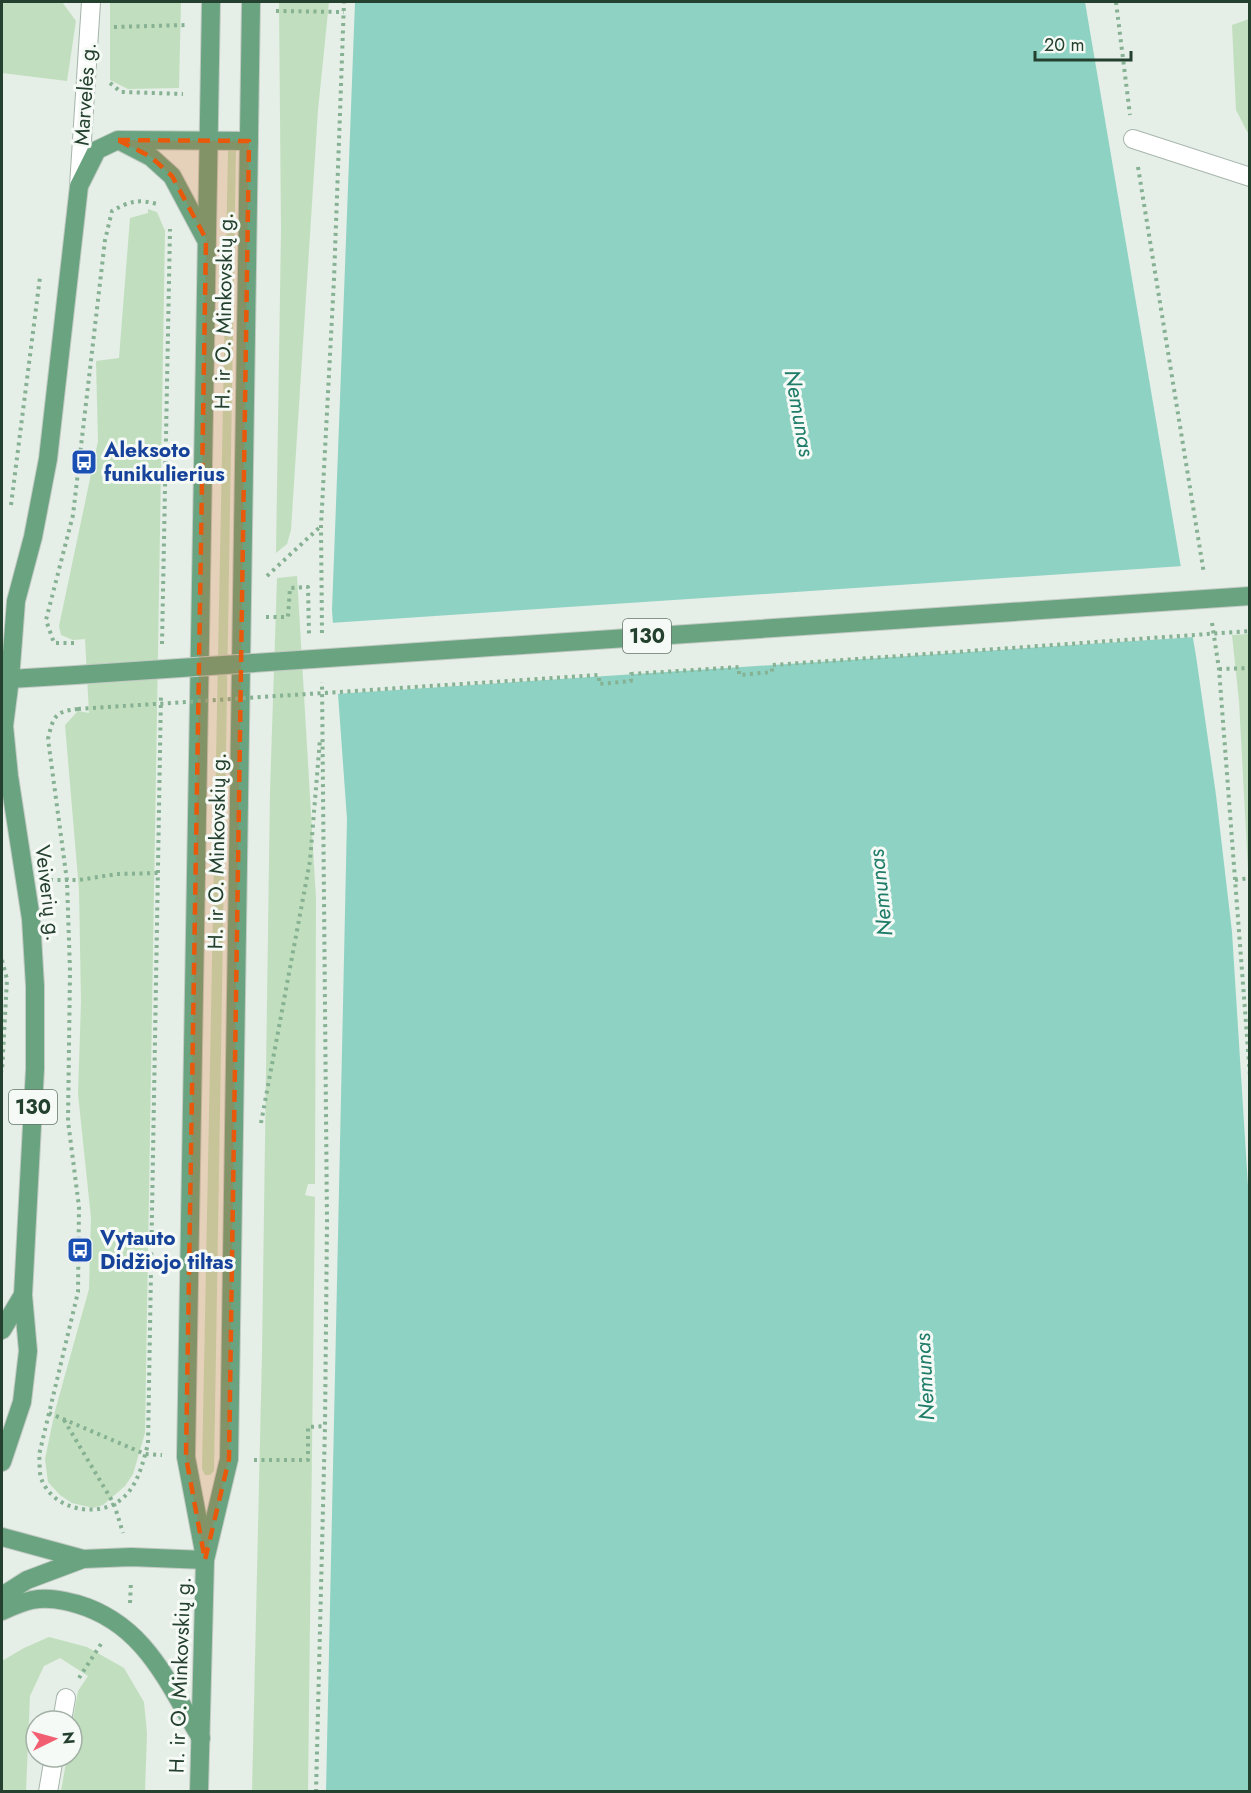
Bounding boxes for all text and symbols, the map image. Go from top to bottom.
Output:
scale bar [1035,24,1131,62]
text: 20 m [1044,32,1084,58]
street label: Marvelės g. [66,41,104,147]
street label: H. ir O. Minkovskių g. [207,212,241,410]
water label: Nemunas [777,367,823,459]
place label: Aleksoto funikulierius [103,435,225,489]
bus stop icon: Aleksoto funikulierius [69,447,99,477]
road number: 130 [623,619,671,653]
street label: H. ir O. Minkovskių g. [200,752,234,950]
street label: Veiverių g. [27,843,69,943]
water label: Nemunas [859,847,900,938]
road number: 130 [9,1090,57,1124]
place label: Vytauto Didžiojo tiltas [99,1223,234,1277]
bus stop icon: Vytauto Didžiojo tiltas [65,1235,95,1265]
water label: Nemunas [906,1332,942,1421]
street label: H. ir O. Minkovskių g. [162,1576,198,1774]
north arrow [24,1709,84,1769]
text: N [56,1730,80,1745]

